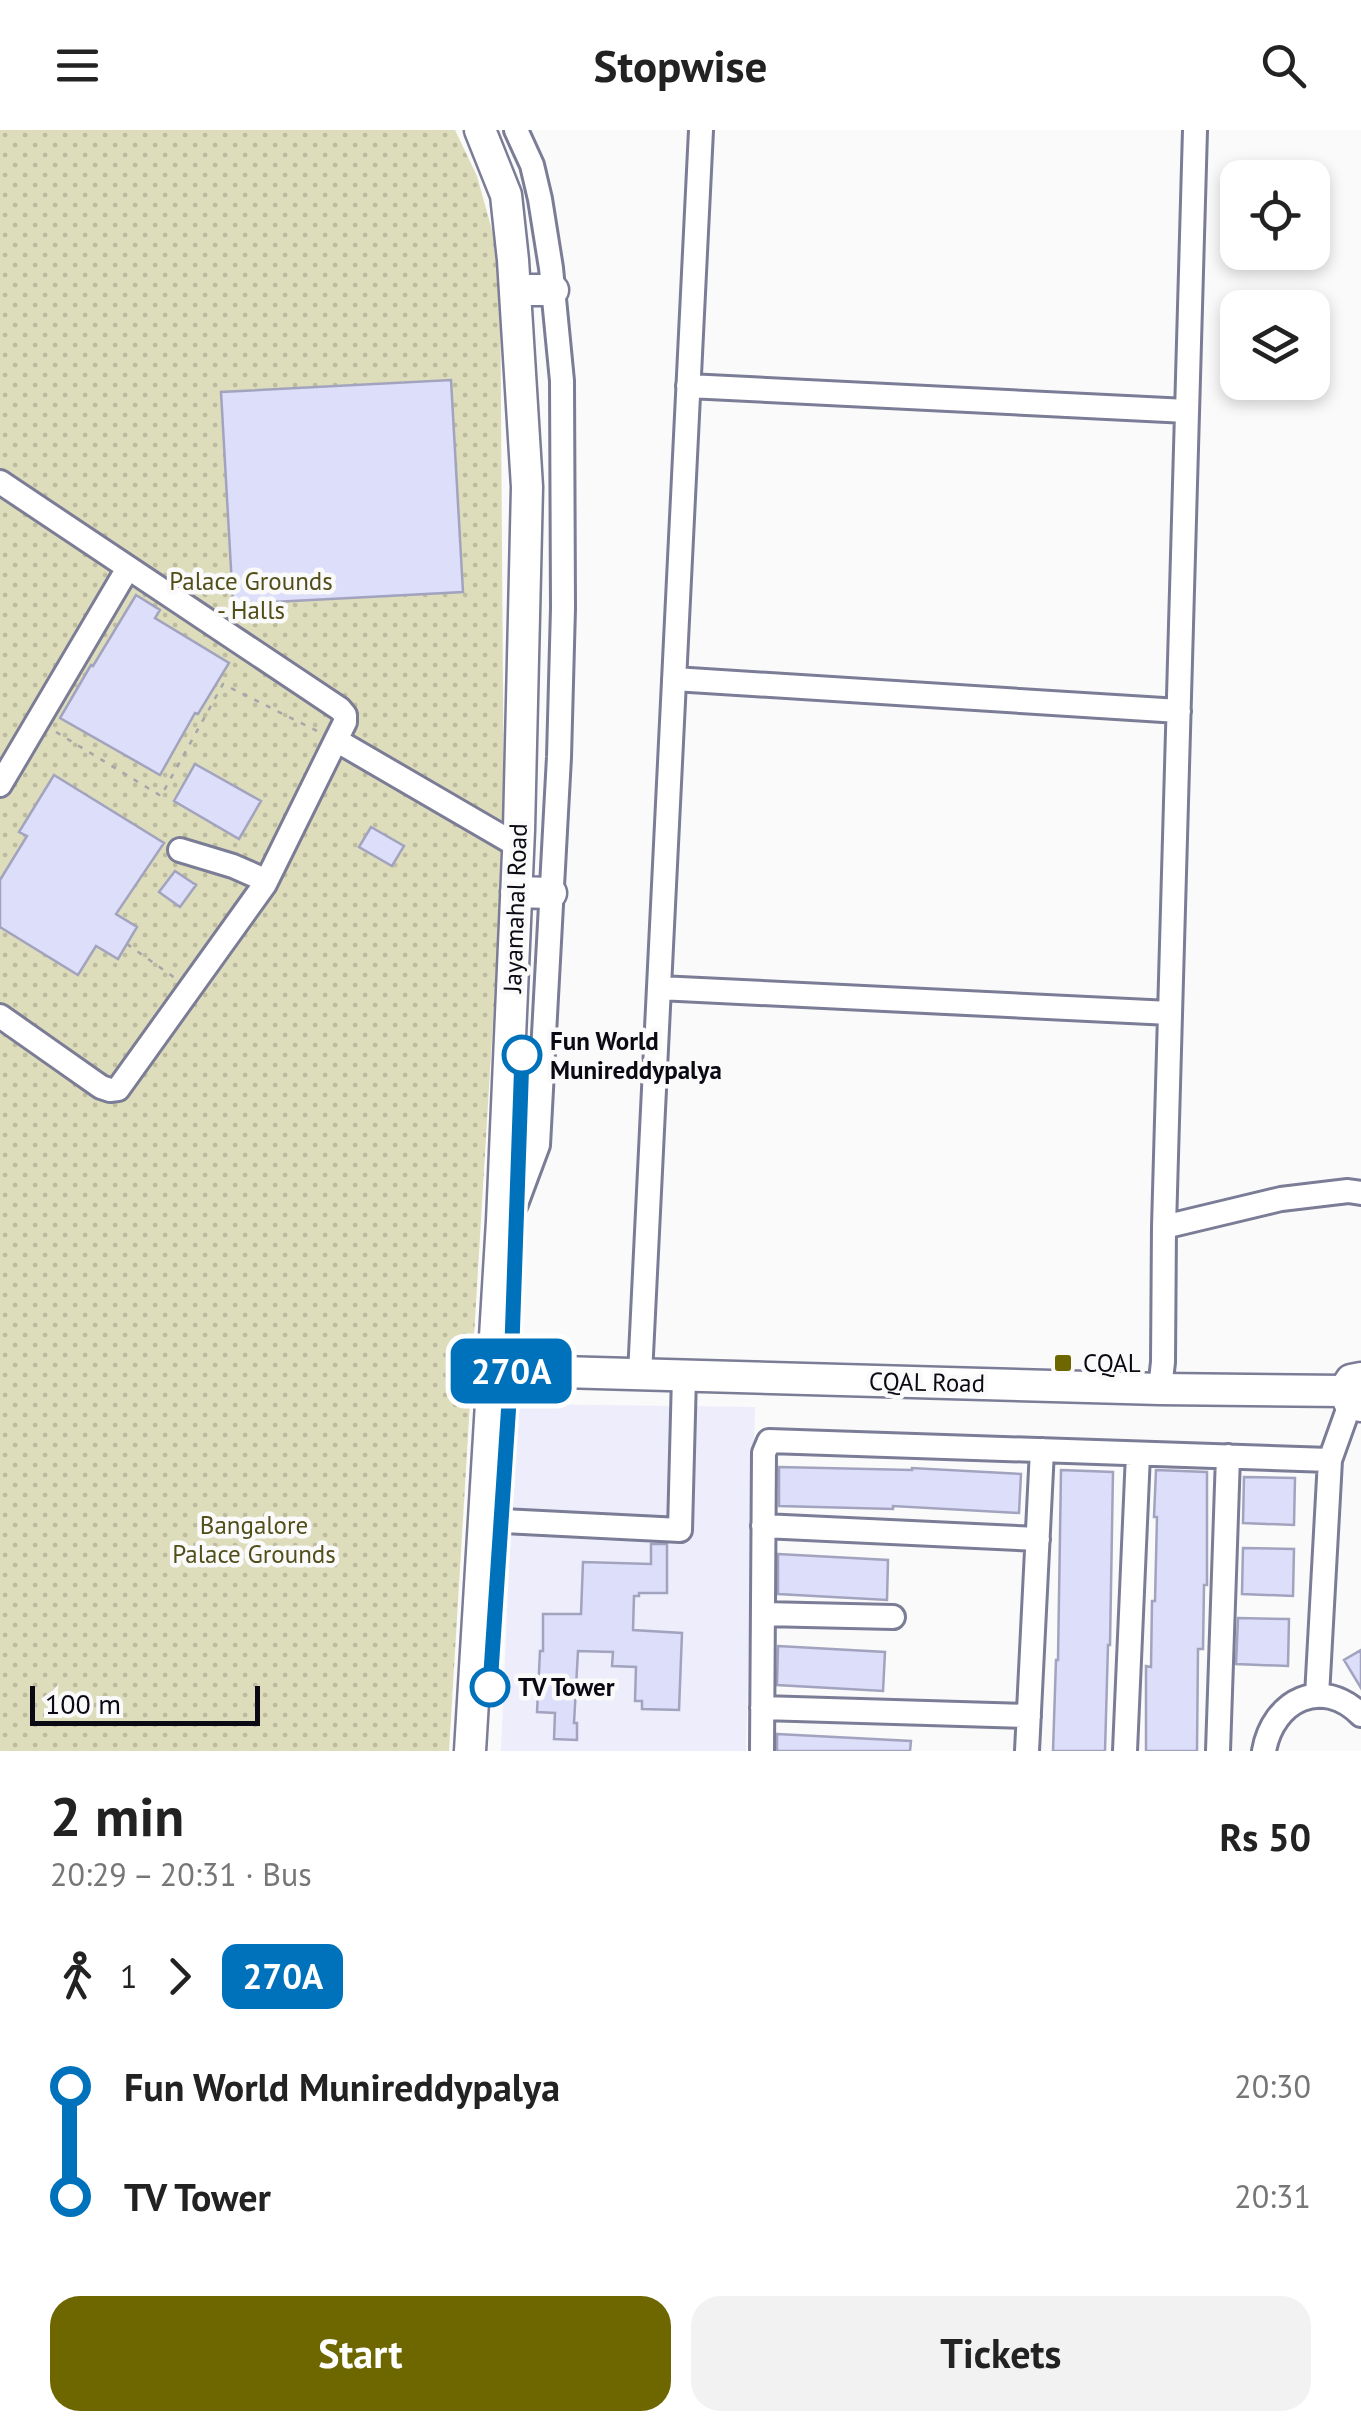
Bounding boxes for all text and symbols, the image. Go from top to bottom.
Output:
text: Stopwise [594,36,767,94]
icon: menu [50,38,105,93]
icon: search [1256,38,1311,93]
map controls [1220,160,1330,400]
button: locate [1220,160,1330,270]
button: layers [1220,290,1330,400]
park label: Palace Grounds - Halls [169,565,333,626]
street label: Jayamahal Road [496,823,534,994]
place label: Fun World Munireddypalya [550,1025,722,1086]
marker: Fun World Munireddypalya [503,1036,541,1074]
line badge: 270A [441,1338,581,1404]
place label: CQAL [1083,1347,1141,1379]
text: 270A [471,1348,551,1394]
marker: CQAL [1052,1352,1074,1374]
street label: CQAL Road [869,1365,985,1399]
park label: Bangalore Palace Grounds [172,1509,336,1570]
marker: TV Tower [471,1668,509,1706]
place label: TV Tower [518,1671,615,1703]
scale bar [30,1681,260,1726]
text: 100 m [45,1685,121,1722]
text: 2 min [50,1780,184,1851]
text: Rs 50 [1219,1812,1311,1861]
text: 20:29 – 20:31 · Bus [50,1853,312,1895]
icon: walk [50,1949,105,2004]
icon: forward [152,1949,207,2004]
text: 270A [242,1953,323,1999]
text: 1 [120,1955,137,1997]
text: Fun World Munireddypalya [124,2062,560,2111]
text: 20:30 [1234,2065,1311,2107]
text: TV Tower [124,2172,271,2221]
text: 20:31 [1234,2175,1311,2217]
button: Start [50,2296,671,2411]
button: Tickets [691,2296,1311,2411]

